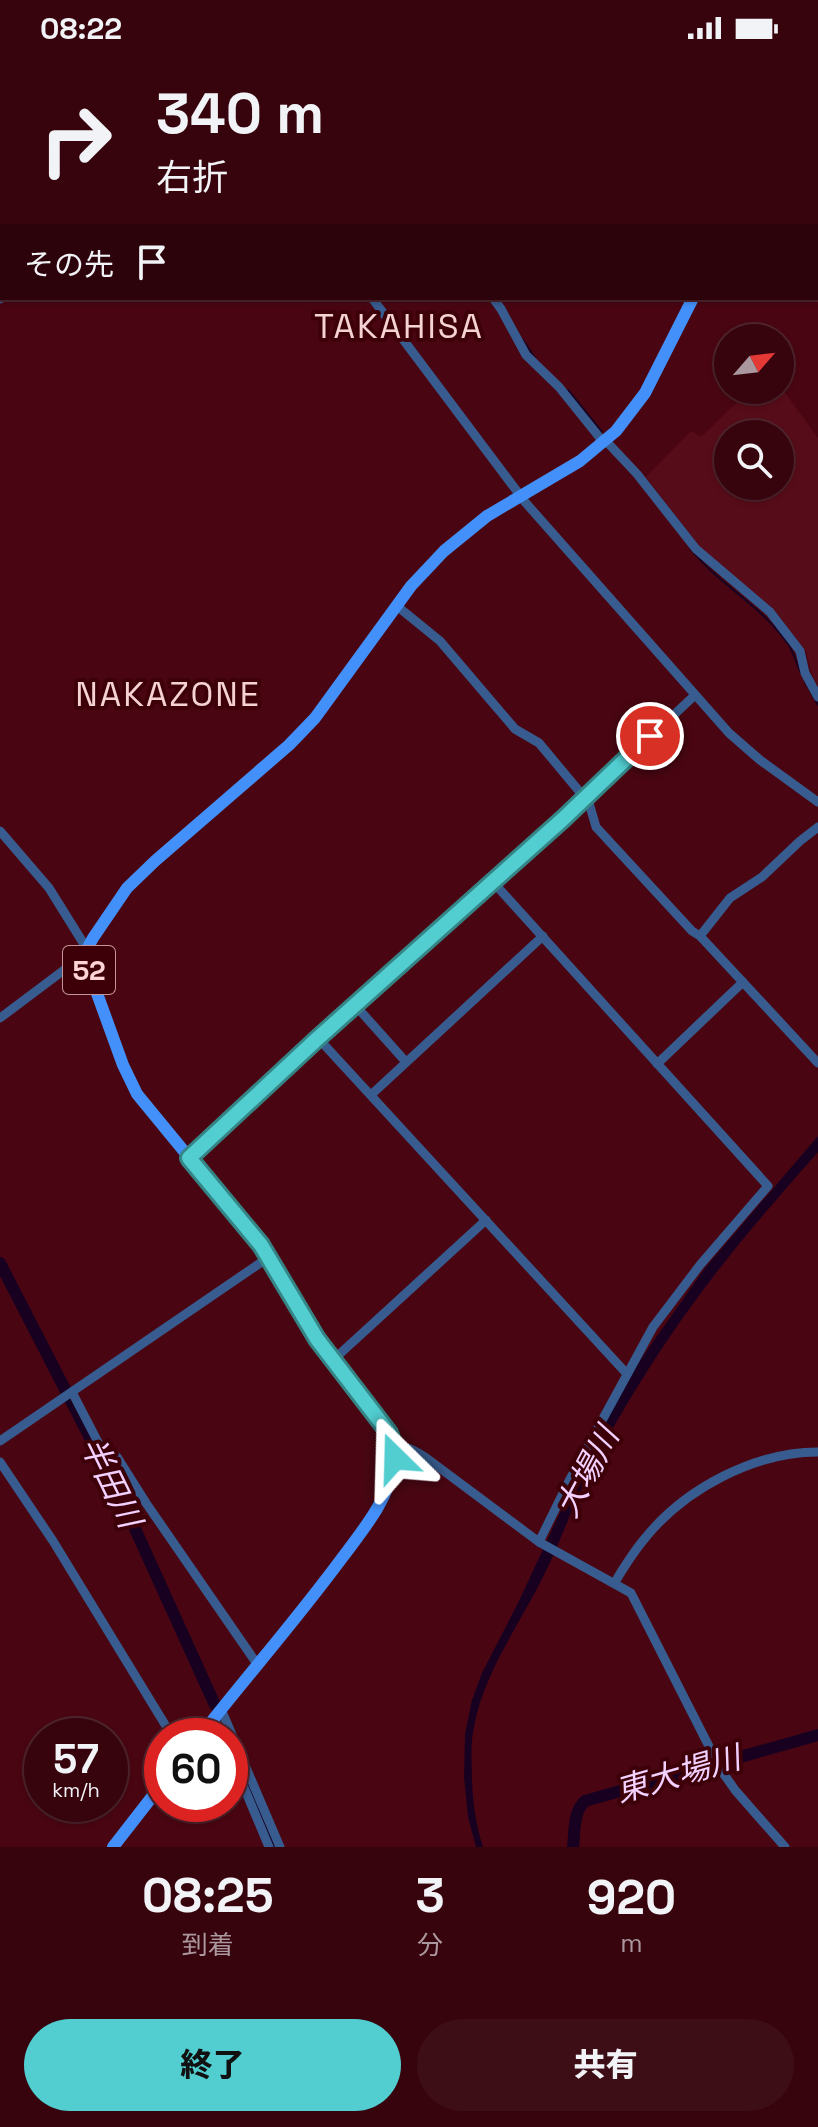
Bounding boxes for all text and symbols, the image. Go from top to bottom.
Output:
text: 08:22 [40,9,122,48]
text: 340 m [156,78,324,149]
icon: right [24,88,128,192]
text: 右折 [156,155,228,201]
icon: arrive [130,240,174,284]
text: その先 [24,245,114,284]
district label: TAKAHISA [314,305,484,348]
north arrow [714,324,794,404]
map controls [714,324,794,500]
button: search [714,420,794,500]
district label: NAKAZONE [75,673,261,716]
pin [616,702,684,770]
icon: arrive [628,714,672,758]
road number: 52 [63,946,115,994]
position arrow [353,1416,437,1500]
water label: 大場川 [547,1418,629,1524]
water label: 半田川 [72,1430,151,1537]
speed limit sign: 60 [144,1718,248,1822]
text: 57 [53,1734,99,1785]
water label: 東大場川 [611,1736,748,1811]
text: km/h [52,1777,100,1803]
text: 08:25 [142,1865,274,1926]
text: 3 [416,1865,445,1926]
text: 920 [587,1867,676,1928]
text: m [620,1926,643,1960]
text: 到着 [182,1928,234,1962]
text: 分 [417,1928,443,1962]
button: 終了 [24,2019,401,2111]
button: 共有 [417,2019,794,2111]

